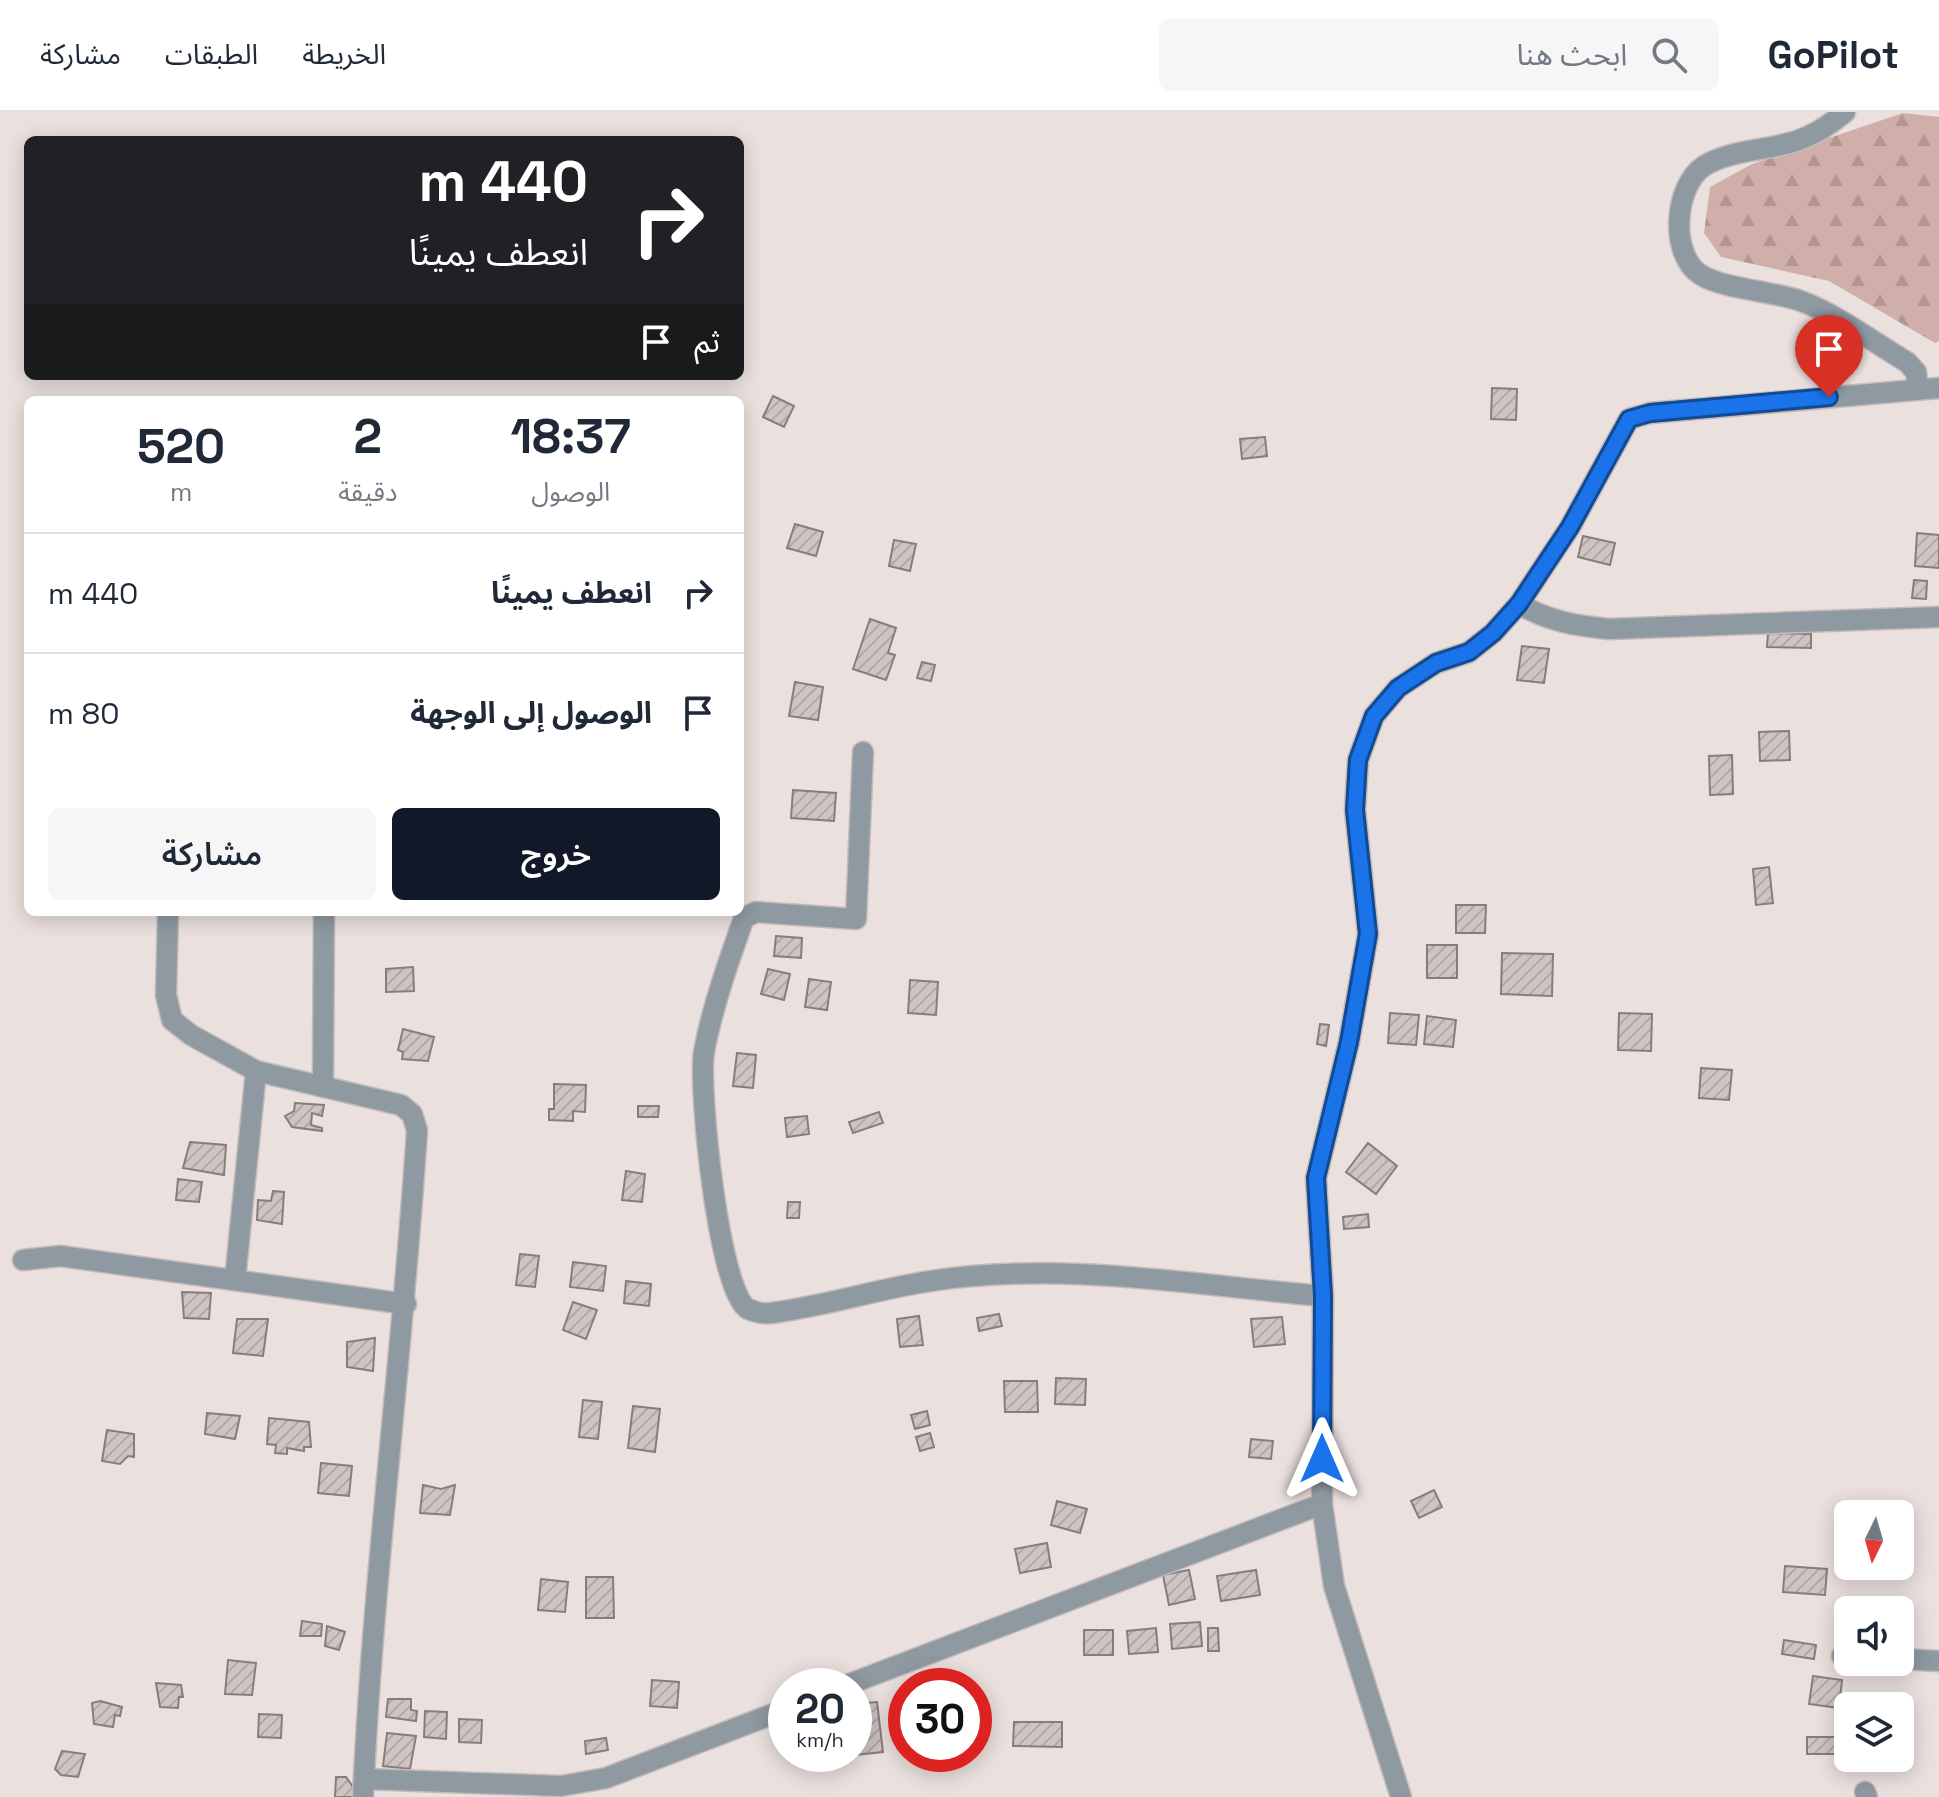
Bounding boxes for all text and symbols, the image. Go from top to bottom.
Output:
search box [1159,19,1719,91]
text: GoPilot [1767,31,1899,79]
icon: search [1647,33,1691,77]
text: ابحث هنا [1516,35,1627,74]
text: مشاركة [40,36,121,72]
text: الطبقات [165,36,258,72]
text: الخريطة [302,36,386,72]
text: 440 m [418,146,588,217]
icon: right [616,168,720,272]
text: انعطف يمينًا [409,230,588,276]
pin [1795,315,1863,397]
icon: arrive [634,320,678,364]
text: ثم [694,322,720,361]
icon: arrive [1807,327,1851,371]
text: 2 [353,406,382,467]
text: 18:37 [510,406,631,467]
text: 520 [137,416,225,477]
text: m [170,475,192,509]
text: دقيقة [338,475,397,509]
text: الوصول [531,475,610,509]
icon: right [676,571,720,615]
text: انعطف يمينًا [491,573,652,612]
text: 440 m [48,574,138,613]
icon: arrive [676,691,720,735]
text: الوصول إلى الوجهة [410,693,652,732]
text: 80 m [48,694,119,733]
button: مشاركة [48,808,376,900]
button: خروج [392,808,720,900]
position arrow [1280,1417,1364,1501]
north arrow [1834,1500,1914,1580]
map controls [1834,1500,1914,1772]
button: sound [1834,1596,1914,1676]
speed limit sign: 30 [888,1668,992,1772]
text: 20 [795,1684,845,1735]
button: layers [1834,1692,1914,1772]
text: km/h [796,1727,844,1753]

